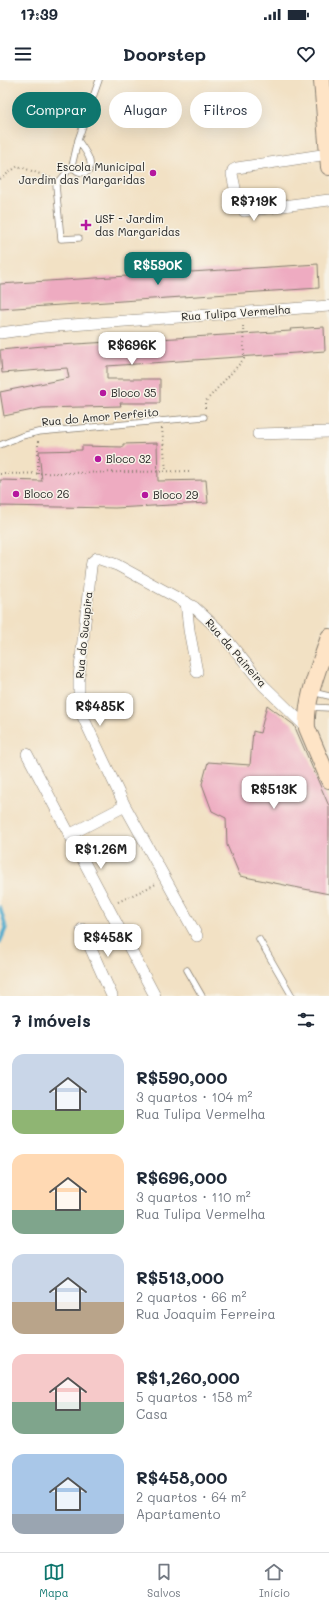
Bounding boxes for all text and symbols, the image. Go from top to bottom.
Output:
text: 17:39 [20,4,58,24]
text: Doorstep [123,42,206,66]
icon: menu [12,43,34,65]
icon: heart [295,43,317,65]
chip: Comprar [12,92,101,128]
chip: Alugar [109,92,182,128]
chip: Filtros [190,92,262,128]
place label: Escola Municipal Jardim das Margaridas [19,159,145,187]
marker: Escola Municipal Jardim das Margaridas [148,168,158,178]
pin: R$719K [221,188,287,222]
text: R$719K [231,192,277,209]
place label: USF - Jardim das Margaridas [95,211,180,239]
marker: USF - Jardim das Margaridas [80,219,92,231]
pin: R$590K [125,252,191,286]
text: R$590K [133,256,183,273]
street label: Rua Tulipa Vermelha [181,301,291,324]
pin: R$696K [99,332,165,366]
text: R$696K [107,336,157,353]
place label: Bloco 35 [111,385,157,400]
marker: Bloco 35 [98,388,108,398]
street label: Rua do Amor Perfeito [41,404,159,429]
place label: Bloco 32 [106,451,151,466]
marker: Bloco 32 [93,454,103,464]
place label: Bloco 26 [24,486,69,501]
place label: Bloco 29 [153,487,199,502]
marker: Bloco 26 [11,489,21,499]
marker: Bloco 29 [140,490,150,500]
street label: Rua do Sucupira [71,590,96,679]
street label: Rua da Paineira [202,615,270,690]
pin: R$485K [67,693,133,727]
text: R$485K [75,697,125,714]
pin: R$513K [241,776,307,810]
text: R$513K [251,780,297,797]
pin: R$1.26M [64,836,138,870]
text: R$1.26M [75,840,127,857]
pin: R$458K [75,924,141,958]
text: R$458K [83,928,133,945]
text: 7 imóveis [12,1009,91,1031]
icon: filters [295,1009,317,1031]
text: R$590,000 [136,1066,227,1088]
icon: home [44,1070,92,1118]
text: 3 quartos · 104 m² [136,1088,252,1105]
text: Rua Tulipa Vermelha [136,1105,266,1122]
text: R$696,000 [136,1166,227,1188]
icon: home [44,1170,92,1218]
text: 3 quartos · 110 m² [136,1188,251,1205]
text: Rua Tulipa Vermelha [136,1205,266,1222]
text: R$513,000 [136,1266,224,1288]
icon: home [44,1270,92,1318]
text: 2 quartos · 66 m² [136,1288,246,1305]
text: Rua Joaquim Ferreira [136,1305,276,1322]
text: R$1,260,000 [136,1366,240,1388]
icon: home [44,1370,92,1418]
text: 5 quartos · 158 m² [136,1388,252,1405]
text: Casa [136,1405,168,1422]
text: R$458,000 [136,1466,228,1488]
icon: home [44,1470,92,1518]
text: 2 quartos · 64 m² [136,1488,246,1505]
text: Apartamento [136,1505,221,1522]
tab: Mapa [39,1561,69,1600]
tab: Salvos [147,1561,181,1600]
tab: Início [259,1561,290,1600]

